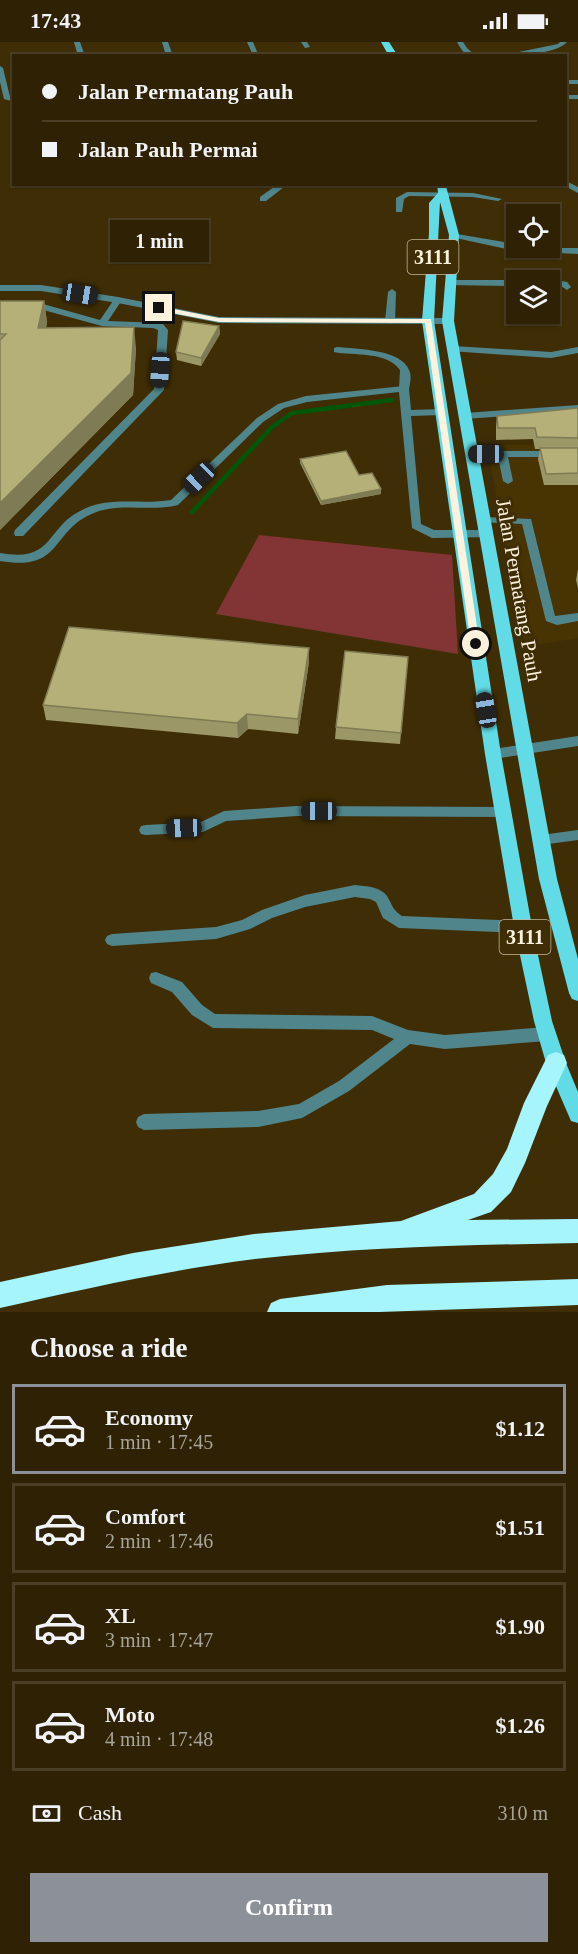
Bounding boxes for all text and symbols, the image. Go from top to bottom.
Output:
text: 17:43 [30,8,81,33]
text: Jalan Permatang Pauh [78,79,293,104]
text: Jalan Pauh Permai [78,137,258,162]
map controls [506,204,560,324]
button: locate [506,204,560,258]
callout: 1 min [110,221,208,263]
text: 1 min [135,230,184,252]
road number: 3111 [408,240,458,274]
button: layers [506,270,560,324]
car [61,282,99,306]
route end [145,294,172,321]
car [150,351,170,389]
car [468,445,504,463]
car [180,459,218,497]
street label: Jalan Permatang Pauh [491,497,547,684]
route start [462,630,489,657]
car [474,691,498,729]
car [301,802,337,820]
car [166,818,202,838]
road number: 3111 [500,920,550,954]
text: Choose a ride [30,1333,188,1363]
icon: car [33,1402,87,1456]
text: Economy [105,1405,193,1430]
text: $1.12 [496,1416,545,1441]
text: 1 min · 17:45 [105,1431,213,1453]
icon: car [33,1501,87,1555]
text: Comfort [105,1504,186,1529]
text: $1.51 [496,1515,545,1540]
text: 2 min · 17:46 [105,1530,213,1552]
icon: car [33,1600,87,1654]
text: XL [105,1603,136,1628]
text: $1.90 [496,1614,545,1639]
text: 3 min · 17:47 [105,1629,213,1651]
icon: car [33,1699,87,1753]
text: Moto [105,1702,155,1727]
text: $1.26 [496,1713,545,1738]
text: 4 min · 17:48 [105,1728,213,1750]
icon: cash [30,1797,63,1830]
text: Cash [78,1800,122,1825]
text: 310 m [497,1802,548,1824]
button: Confirm [30,1873,548,1942]

